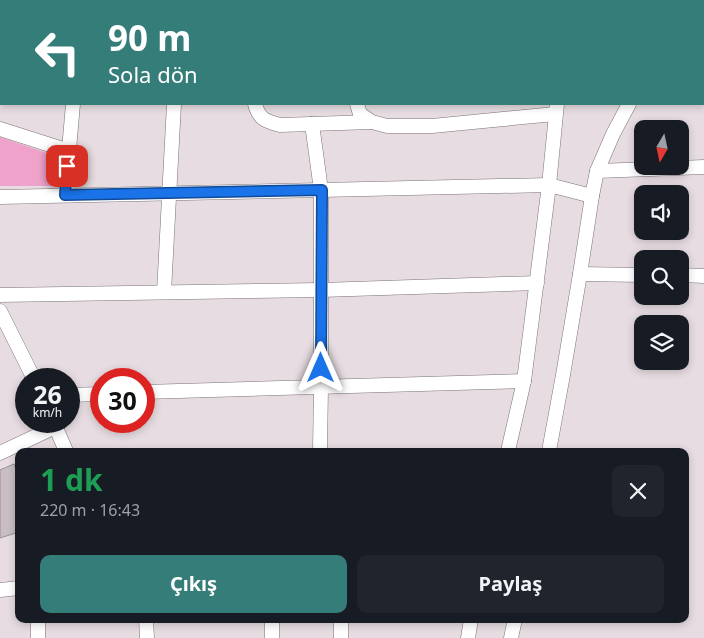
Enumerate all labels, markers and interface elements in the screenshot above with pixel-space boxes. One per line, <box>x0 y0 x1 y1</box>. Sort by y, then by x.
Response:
text: 90 m <box>108 14 191 61</box>
icon: left <box>25 20 90 85</box>
text: Sola dön <box>108 59 198 89</box>
north arrow <box>634 120 689 175</box>
map controls <box>634 120 689 370</box>
pin <box>46 145 88 187</box>
icon: arrive <box>53 152 81 180</box>
button: sound <box>634 185 689 240</box>
button: search <box>634 250 689 305</box>
button: layers <box>634 315 689 370</box>
position arrow <box>294 341 346 393</box>
speed limit sign: 30 <box>90 368 155 433</box>
text: 26 <box>33 377 62 411</box>
text: km/h <box>33 404 62 421</box>
text: 1 dk <box>40 459 103 500</box>
button: close <box>612 465 664 517</box>
text: 220 m · 16:43 <box>40 499 140 521</box>
button: Çıkış <box>40 555 347 613</box>
button: Paylaş <box>357 555 664 613</box>

